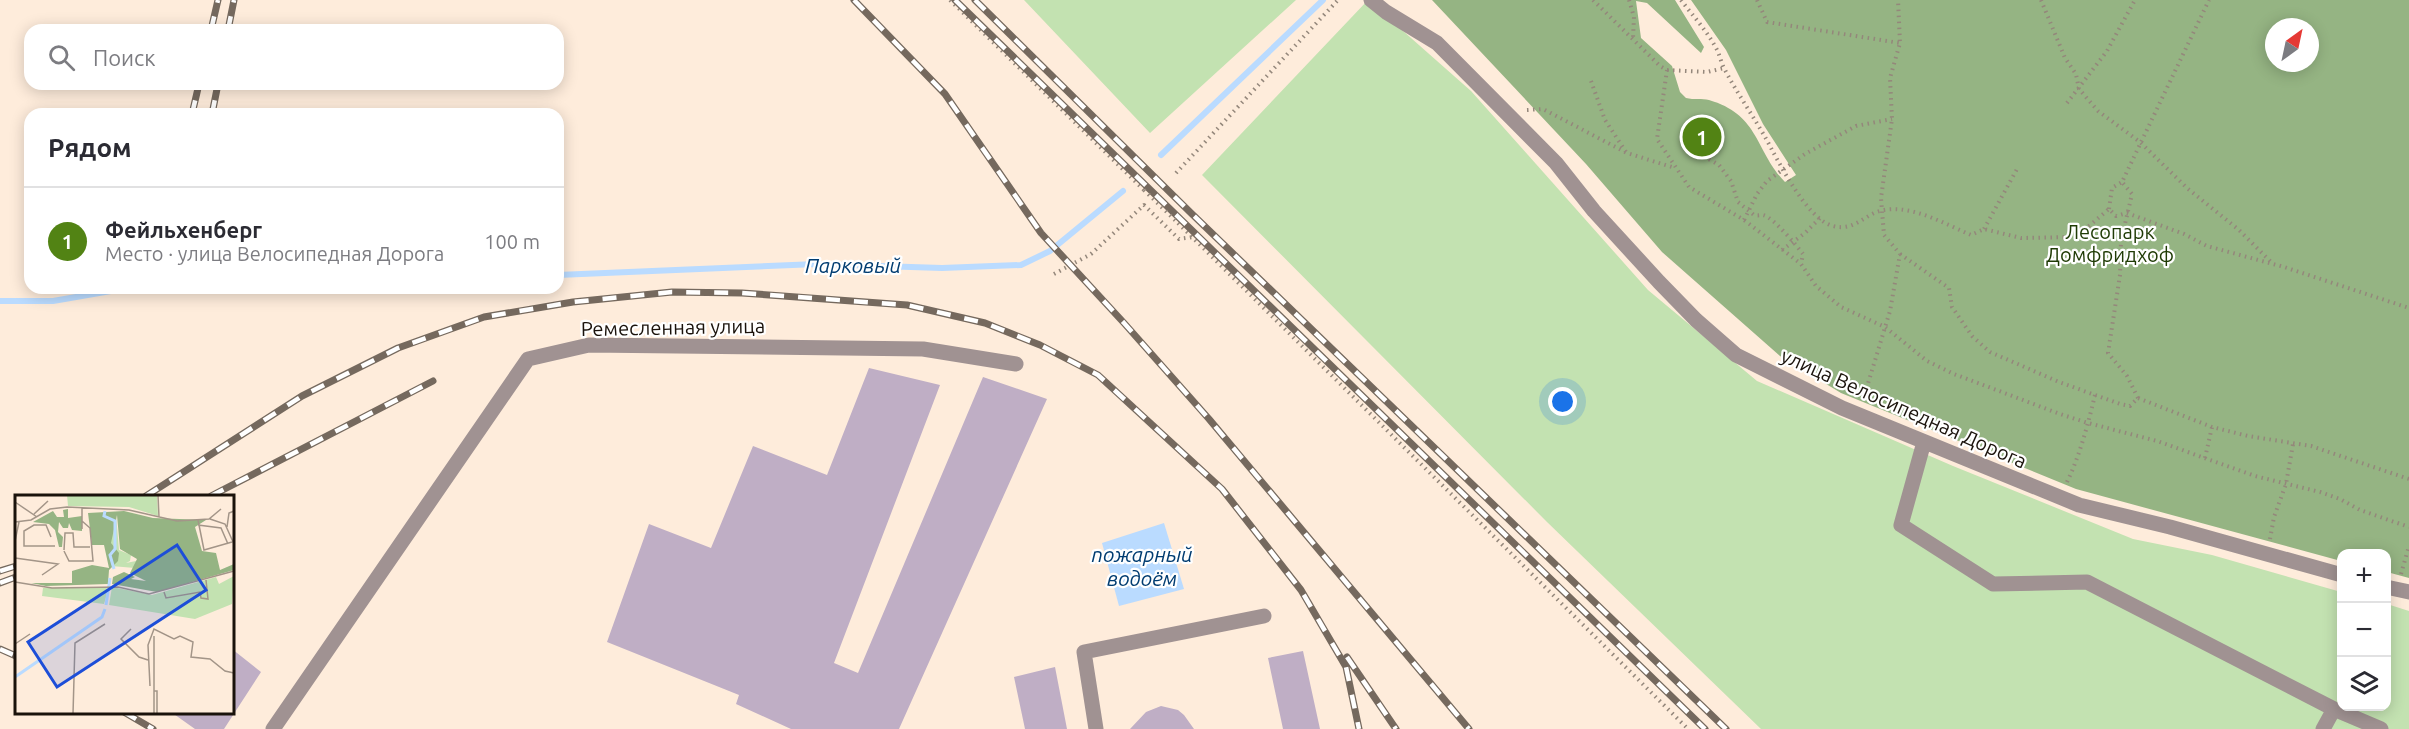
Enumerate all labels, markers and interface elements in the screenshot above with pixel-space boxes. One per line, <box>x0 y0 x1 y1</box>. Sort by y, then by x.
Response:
north arrow <box>2265 18 2319 72</box>
search box <box>24 24 564 90</box>
icon: search <box>45 41 78 74</box>
text: Поиск <box>93 45 156 70</box>
pin: 1 <box>1682 114 1722 160</box>
text: Рядом <box>48 133 132 162</box>
text: Фейльхенберг <box>105 217 262 242</box>
park label: Лесопарк Домфридхоф <box>2046 220 2174 266</box>
text: 1 <box>62 230 73 253</box>
text: 100 m <box>484 230 540 253</box>
text: Место · улица Велосипедная Дорога <box>105 242 444 265</box>
water label: Парковый <box>805 253 901 277</box>
street label: Ремесленная улица <box>581 314 765 340</box>
street label: улица Велосипедная Дорога <box>1778 343 2030 473</box>
your location <box>1548 387 1577 416</box>
inset map <box>15 495 234 714</box>
water label: пожарный водоём <box>1091 542 1193 590</box>
map controls <box>2337 549 2391 711</box>
button: + <box>2337 549 2391 603</box>
button: − <box>2337 603 2391 657</box>
button: layers <box>2337 657 2391 711</box>

